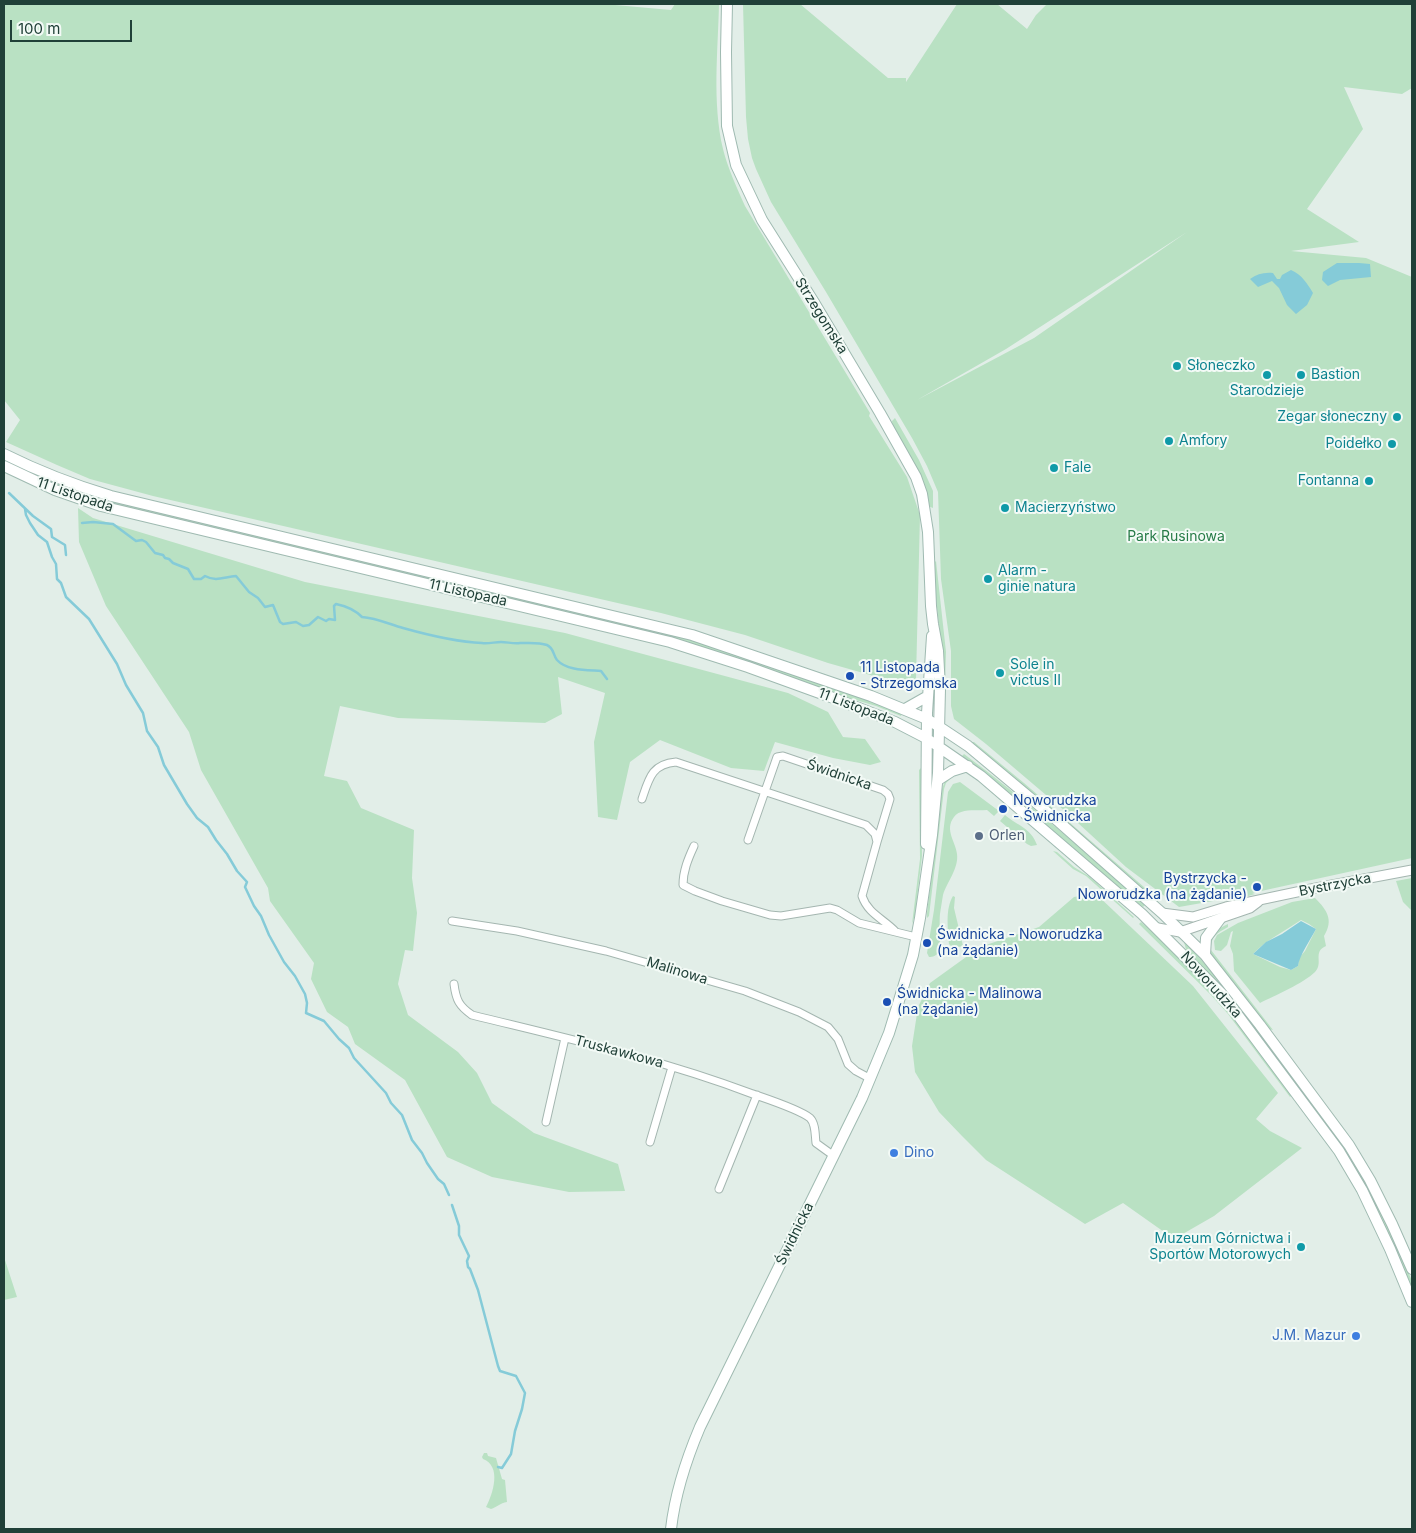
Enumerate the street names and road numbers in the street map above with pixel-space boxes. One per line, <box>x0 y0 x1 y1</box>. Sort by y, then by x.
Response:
street label: Strzegomska <box>791 275 851 357</box>
street label: 11 Listopada <box>35 474 115 516</box>
street label: 11 Listopada <box>427 576 509 610</box>
street label: 11 Listopada <box>816 685 896 729</box>
street label: Świdnicka <box>804 756 874 794</box>
street label: Bystrzycka <box>1298 870 1372 900</box>
street label: Noworudzka <box>1177 948 1245 1022</box>
street label: Malinowa <box>644 954 710 988</box>
street label: Truskawkowa <box>573 1032 665 1072</box>
street label: Świdnicka <box>773 1200 817 1268</box>

